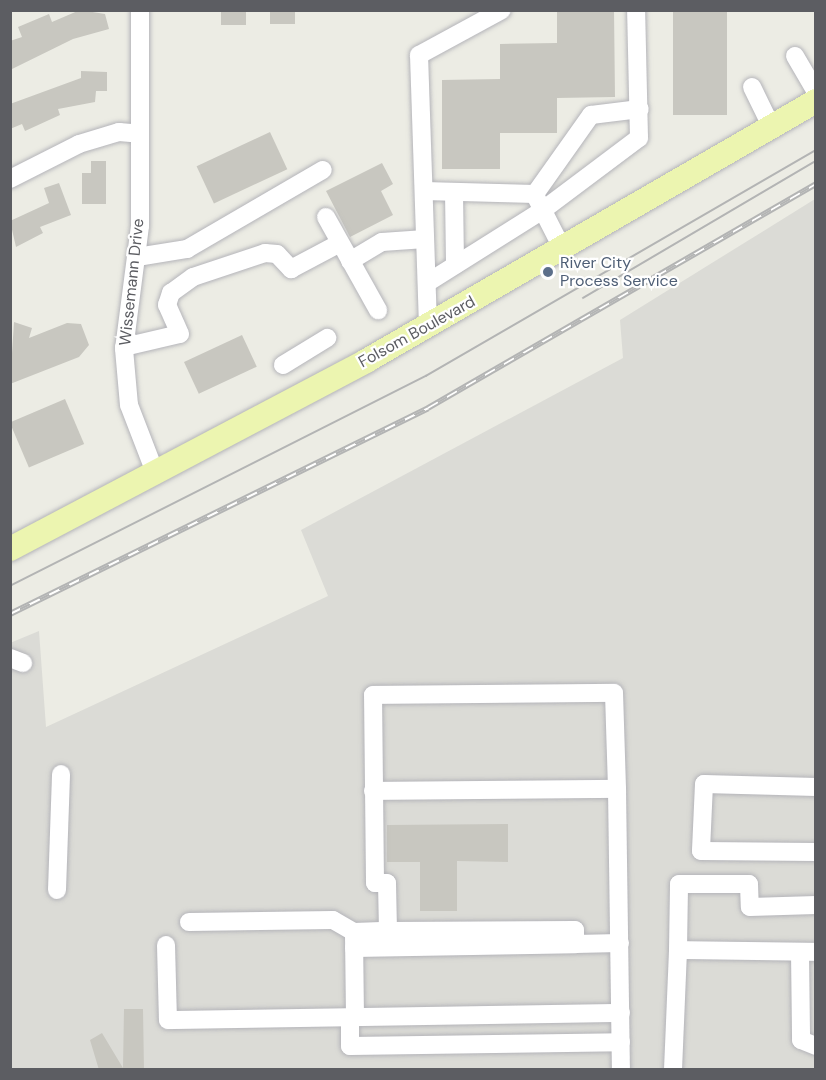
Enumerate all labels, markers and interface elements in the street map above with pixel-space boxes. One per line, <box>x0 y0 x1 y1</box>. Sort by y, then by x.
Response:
street label: Wissemann Drive <box>116 217 148 347</box>
place label: River City Process Service <box>560 253 678 291</box>
marker: River City Process Service <box>541 265 555 279</box>
street label: Folsom Boulevard <box>355 292 479 372</box>

